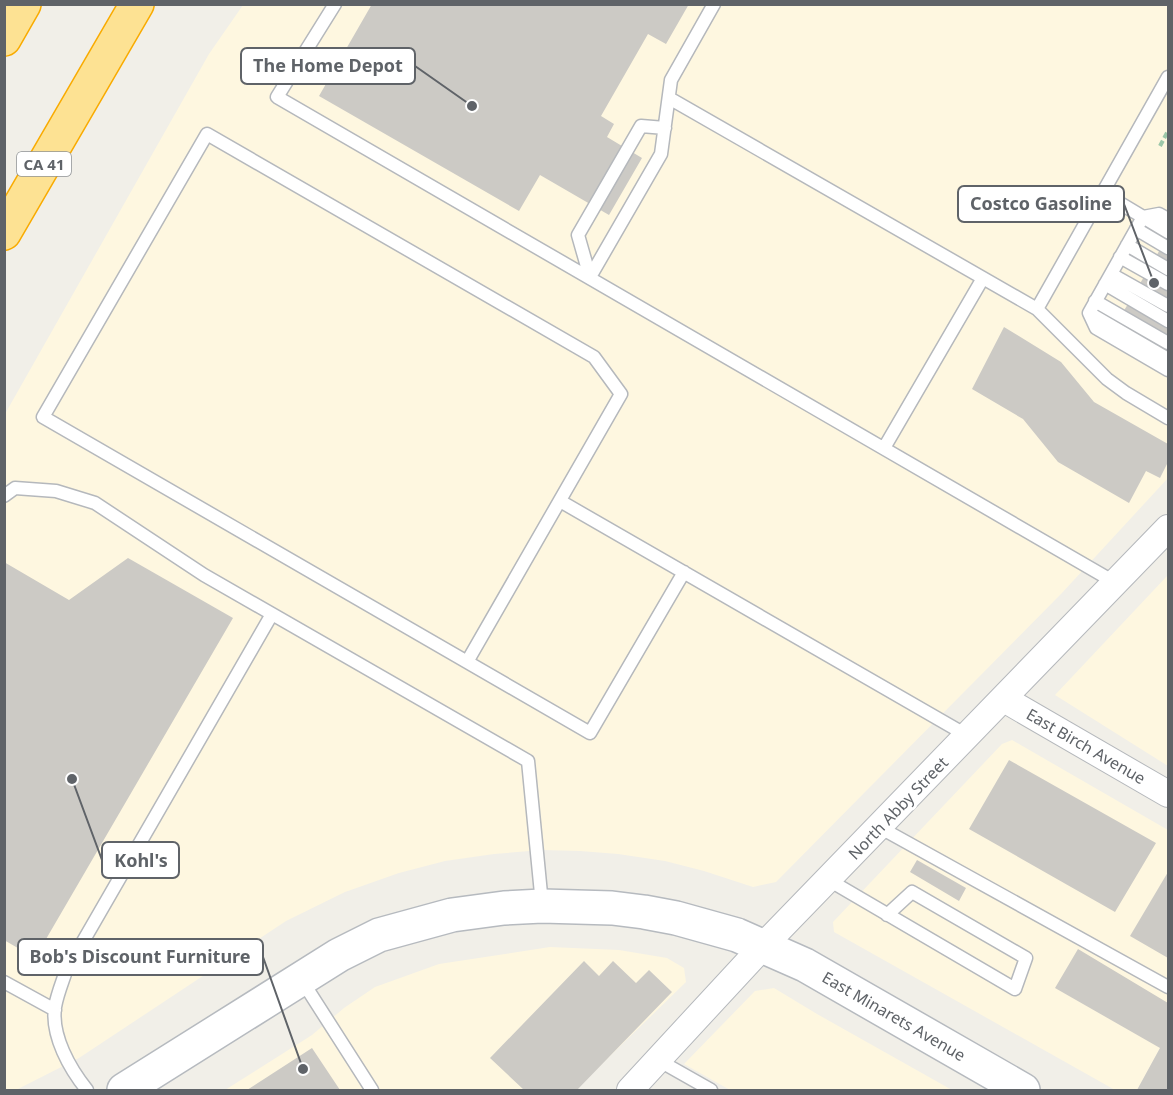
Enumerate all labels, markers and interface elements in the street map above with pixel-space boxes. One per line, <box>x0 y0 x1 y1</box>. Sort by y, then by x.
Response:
callout: The Home Depot <box>241 48 415 84</box>
text: The Home Depot <box>253 53 403 77</box>
road number: CA 41 <box>17 152 71 176</box>
callout: Costco Gasoline <box>958 186 1124 222</box>
text: Costco Gasoline <box>970 191 1112 215</box>
street label: East Birch Avenue <box>1022 703 1150 789</box>
street label: North Abby Street <box>843 752 953 864</box>
callout: Kohl's <box>102 842 179 878</box>
text: Kohl's <box>114 848 168 872</box>
callout: Bob's Discount Furniture <box>18 939 263 975</box>
text: Bob's Discount Furniture <box>29 944 251 968</box>
street label: East Minarets Avenue <box>818 966 970 1066</box>

